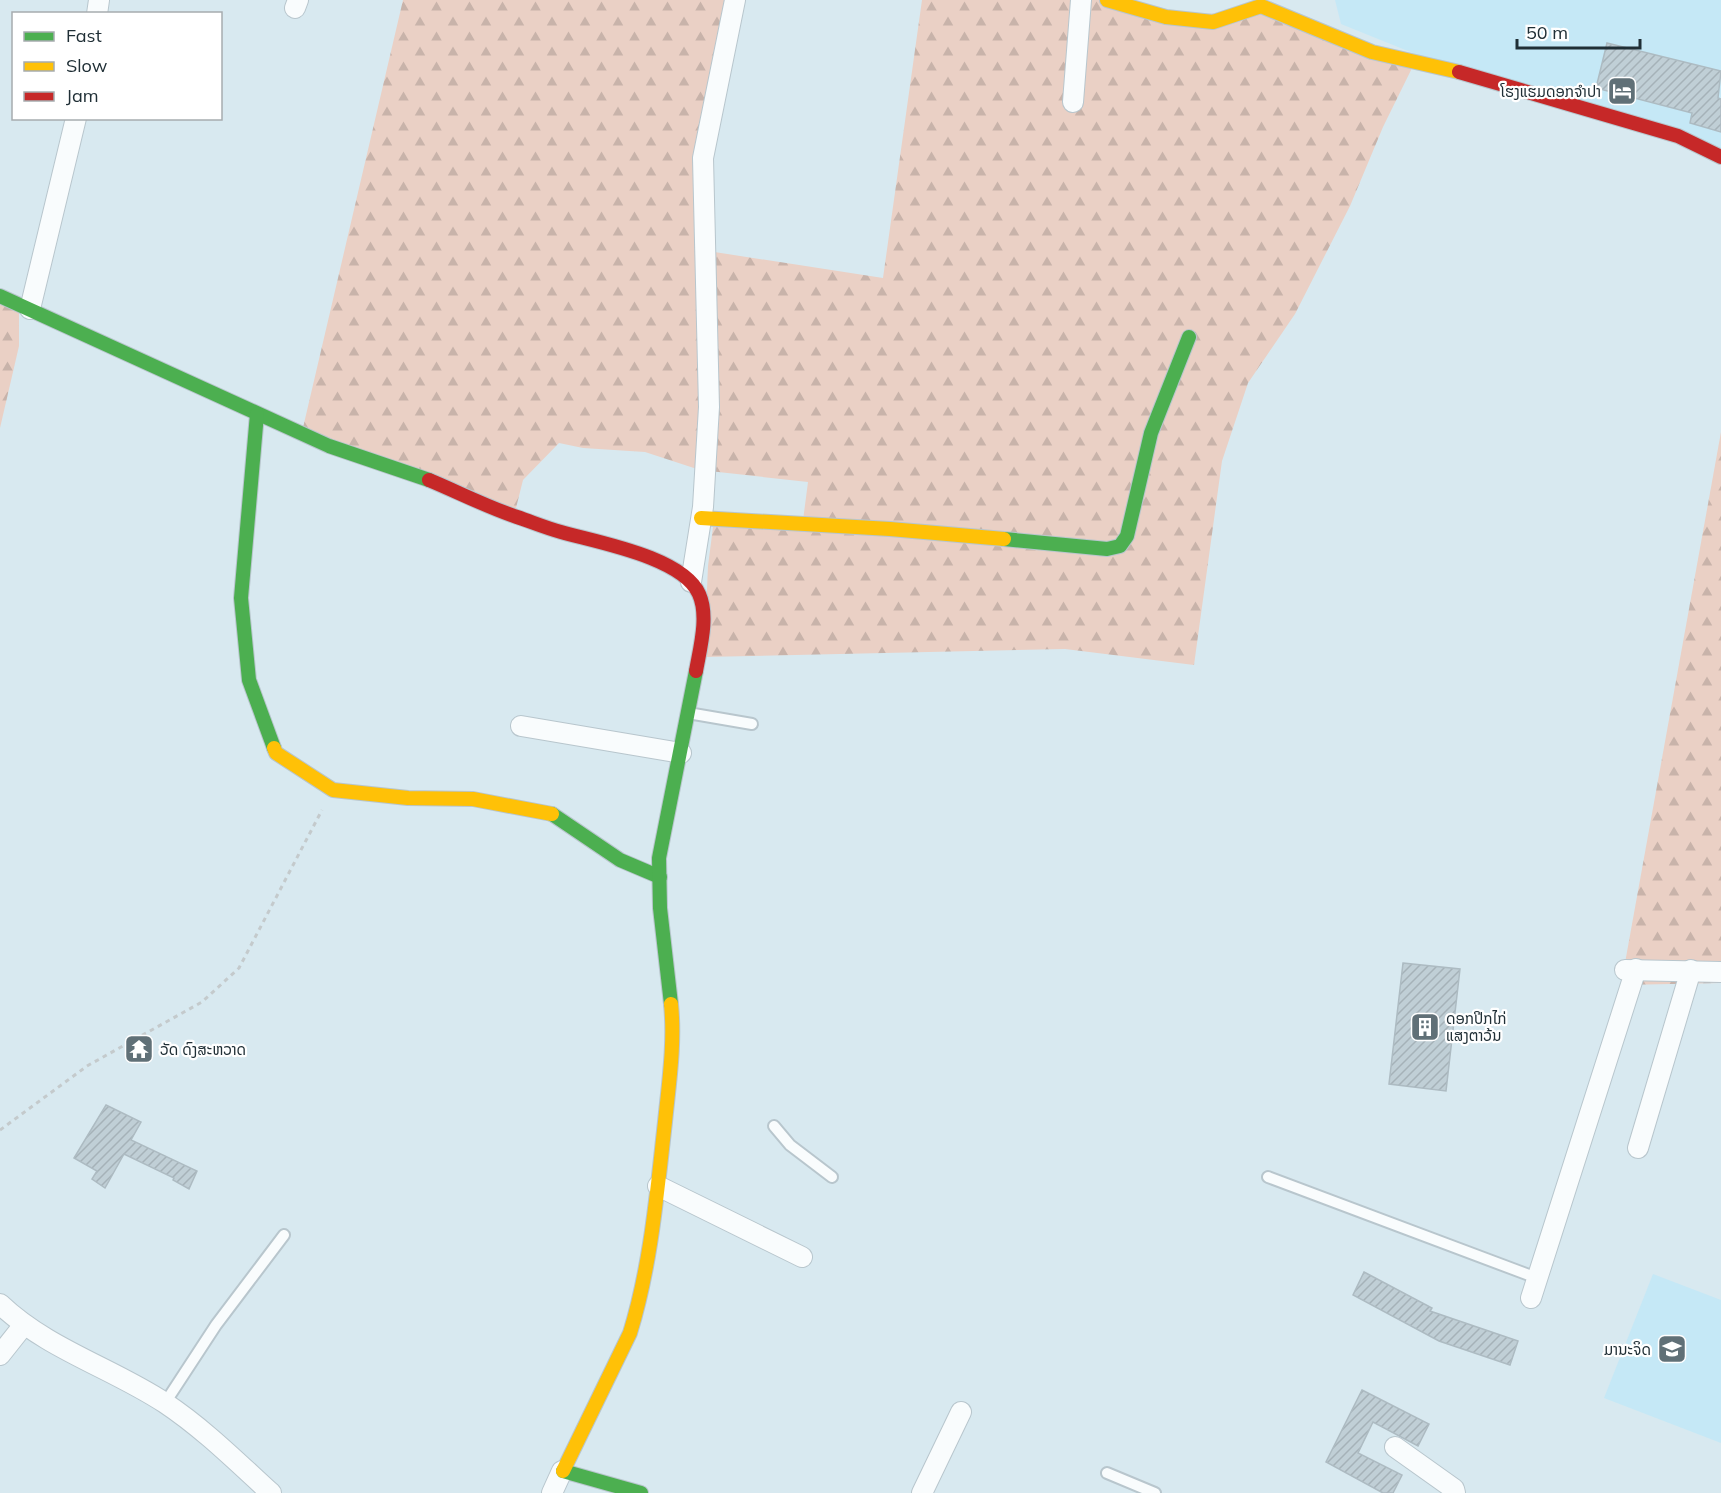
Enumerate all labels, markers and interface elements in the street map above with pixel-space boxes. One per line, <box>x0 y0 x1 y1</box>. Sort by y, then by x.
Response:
legend <box>12 12 222 120</box>
scale bar <box>1517 12 1640 50</box>
text: 50 m <box>1526 21 1568 44</box>
text: Fast <box>66 24 102 47</box>
text: Slow <box>66 54 108 77</box>
hotel icon: ໂຮງແຮມດອກຈຳປາ <box>1606 75 1638 107</box>
place label: ໂຮງແຮມດອກຈຳປາ <box>1500 82 1601 101</box>
text: Jam <box>66 84 99 107</box>
place label: ດອກປີກໄກ່ ແສງຕາວ້ນ <box>1446 1009 1507 1045</box>
building icon: ດອກປີກໄກ່ ແສງຕາວ້ນ <box>1409 1011 1441 1043</box>
temple icon: ວັດ ດົງສະຫວາດ <box>123 1033 155 1065</box>
place label: ວັດ ດົງສະຫວາດ <box>160 1040 246 1059</box>
school or university icon: ມານະຈິດ <box>1656 1333 1688 1365</box>
place label: ມານະຈິດ <box>1604 1340 1651 1359</box>

